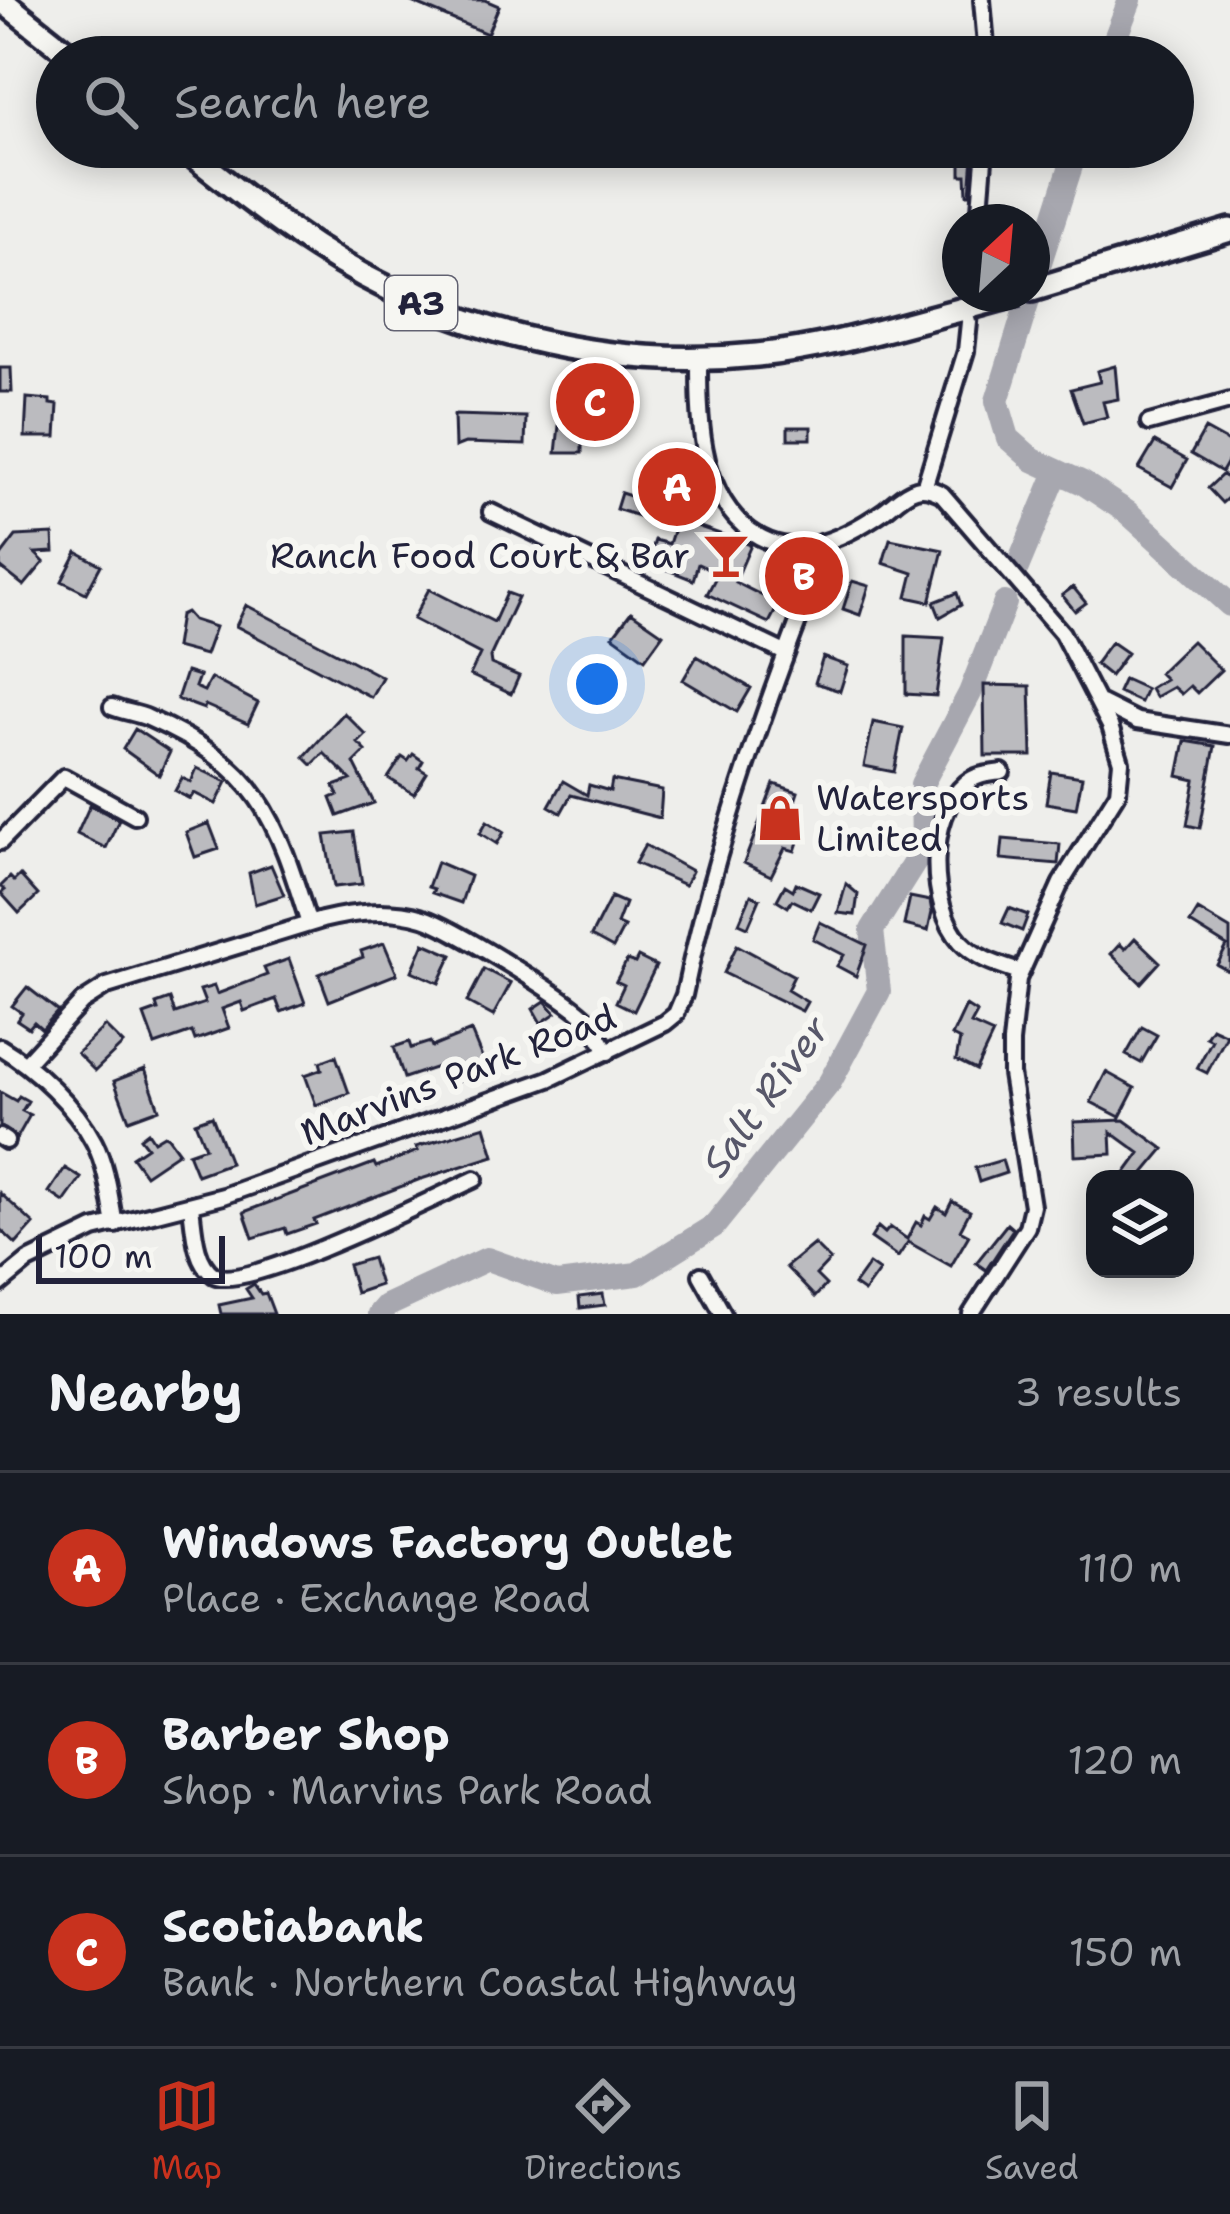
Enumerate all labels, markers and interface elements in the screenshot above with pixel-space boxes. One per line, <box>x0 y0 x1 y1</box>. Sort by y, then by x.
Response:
search box <box>36 36 1194 168</box>
icon: search <box>78 69 144 135</box>
text: Search here <box>174 72 431 132</box>
north arrow <box>942 204 1050 312</box>
road number: A3 <box>385 276 457 330</box>
pin: C <box>556 357 634 447</box>
pin: A <box>638 442 716 532</box>
bar icon: Ranch Food Court & Bar <box>701 530 751 580</box>
place label: Ranch Food Court & Bar <box>270 531 690 580</box>
pin: B <box>765 531 843 621</box>
your location <box>567 654 627 714</box>
place label: Watersports Limited <box>816 773 1029 863</box>
shop icon: Watersports Limited <box>755 793 805 843</box>
street label: Marvins Park Road <box>294 992 623 1157</box>
water label: Salt River <box>689 1005 841 1187</box>
map controls <box>1086 1170 1194 1278</box>
button: layers <box>1086 1170 1194 1278</box>
scale bar <box>36 1230 225 1283</box>
text: 100 m <box>54 1234 153 1279</box>
text: Nearby <box>48 1358 243 1426</box>
text: 3 results <box>1015 1366 1182 1418</box>
text: Windows Factory Outlet <box>162 1512 733 1572</box>
text: A <box>72 1542 102 1594</box>
text: 110 m <box>1078 1542 1182 1594</box>
text: Place · Exchange Road <box>162 1572 590 1624</box>
text: Barber Shop <box>162 1704 450 1764</box>
text: B <box>75 1734 99 1786</box>
text: 120 m <box>1067 1734 1182 1786</box>
text: Shop · Marvins Park Road <box>162 1764 652 1816</box>
text: Scotiabank <box>162 1896 424 1956</box>
text: C <box>75 1926 99 1978</box>
text: 150 m <box>1069 1926 1182 1978</box>
text: Bank · Northern Coastal Highway <box>162 1956 798 2008</box>
tab: Map <box>151 2073 222 2190</box>
tab: Directions <box>525 2073 682 2190</box>
tab: Saved <box>985 2073 1079 2190</box>

